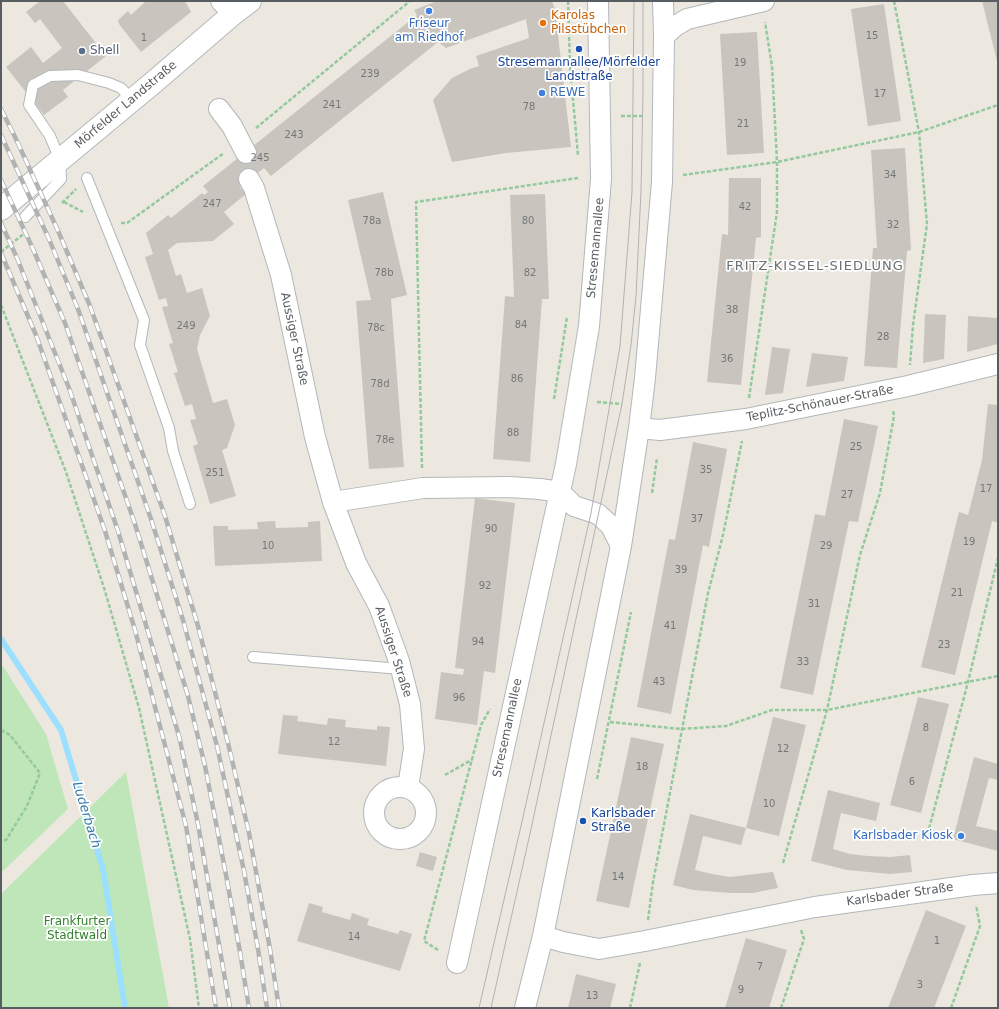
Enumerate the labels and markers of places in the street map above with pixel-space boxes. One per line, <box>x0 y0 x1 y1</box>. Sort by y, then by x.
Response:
marker: Friseur am Riedhof <box>424 6 434 16</box>
place label: Karolas Pilsstübchen <box>551 9 626 37</box>
place label: Friseur am Riedhof <box>395 17 463 45</box>
marker: Karolas Pilsstübchen <box>538 18 548 28</box>
place label: Shell <box>90 44 119 58</box>
marker: Stresemannallee/Mörfelder Landstraße <box>574 44 584 54</box>
marker: Shell <box>77 46 87 56</box>
place label: Stresemannallee/Mörfelder Landstraße <box>498 56 660 84</box>
place label: REWE <box>550 86 585 100</box>
marker: REWE <box>537 88 547 98</box>
place label: Karlsbader Straße <box>591 807 655 835</box>
marker: Karlsbader Straße <box>578 816 588 826</box>
place label: Karlsbader Kiosk <box>853 829 953 843</box>
marker: Karlsbader Kiosk <box>956 831 966 841</box>

